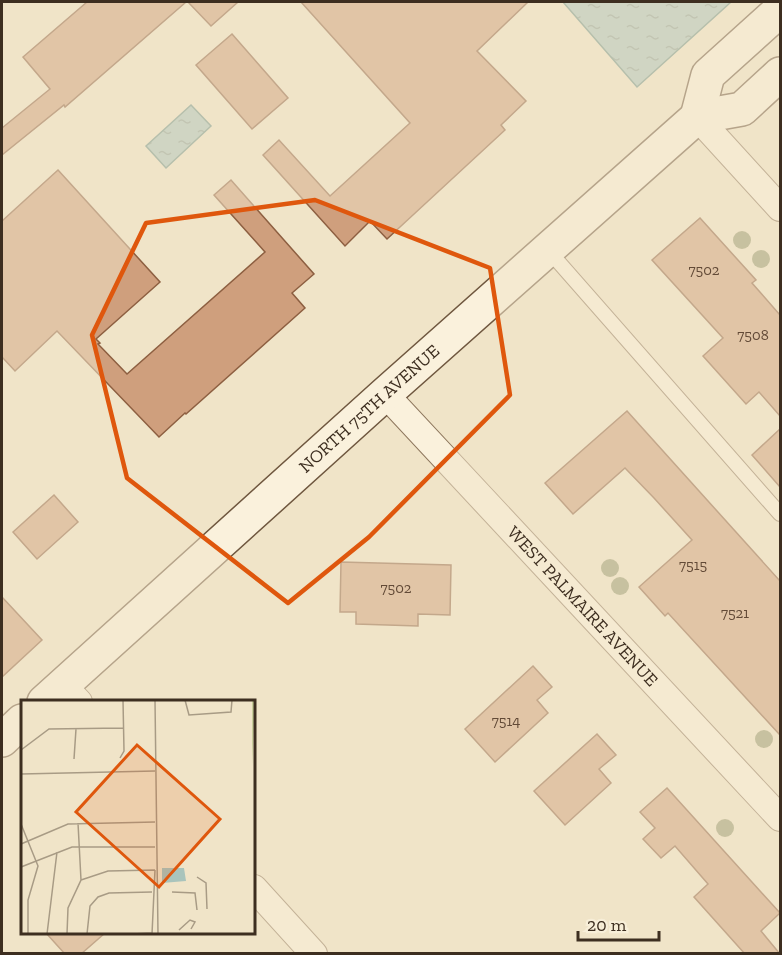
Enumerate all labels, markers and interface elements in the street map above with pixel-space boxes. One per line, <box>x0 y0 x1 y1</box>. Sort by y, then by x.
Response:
house number: 7502 <box>688 261 720 279</box>
house number: 7508 <box>737 326 769 344</box>
street label: NORTH 75TH AVENUE <box>294 340 444 477</box>
street label: WEST PALMAIRE AVENUE <box>503 521 663 691</box>
house number: 7515 <box>679 556 707 574</box>
house number: 7502 <box>380 579 412 597</box>
house number: 7521 <box>721 604 749 622</box>
inset map <box>21 700 255 934</box>
house number: 7514 <box>492 712 520 730</box>
scale bar <box>578 904 659 942</box>
text: 20 m <box>587 914 627 936</box>

